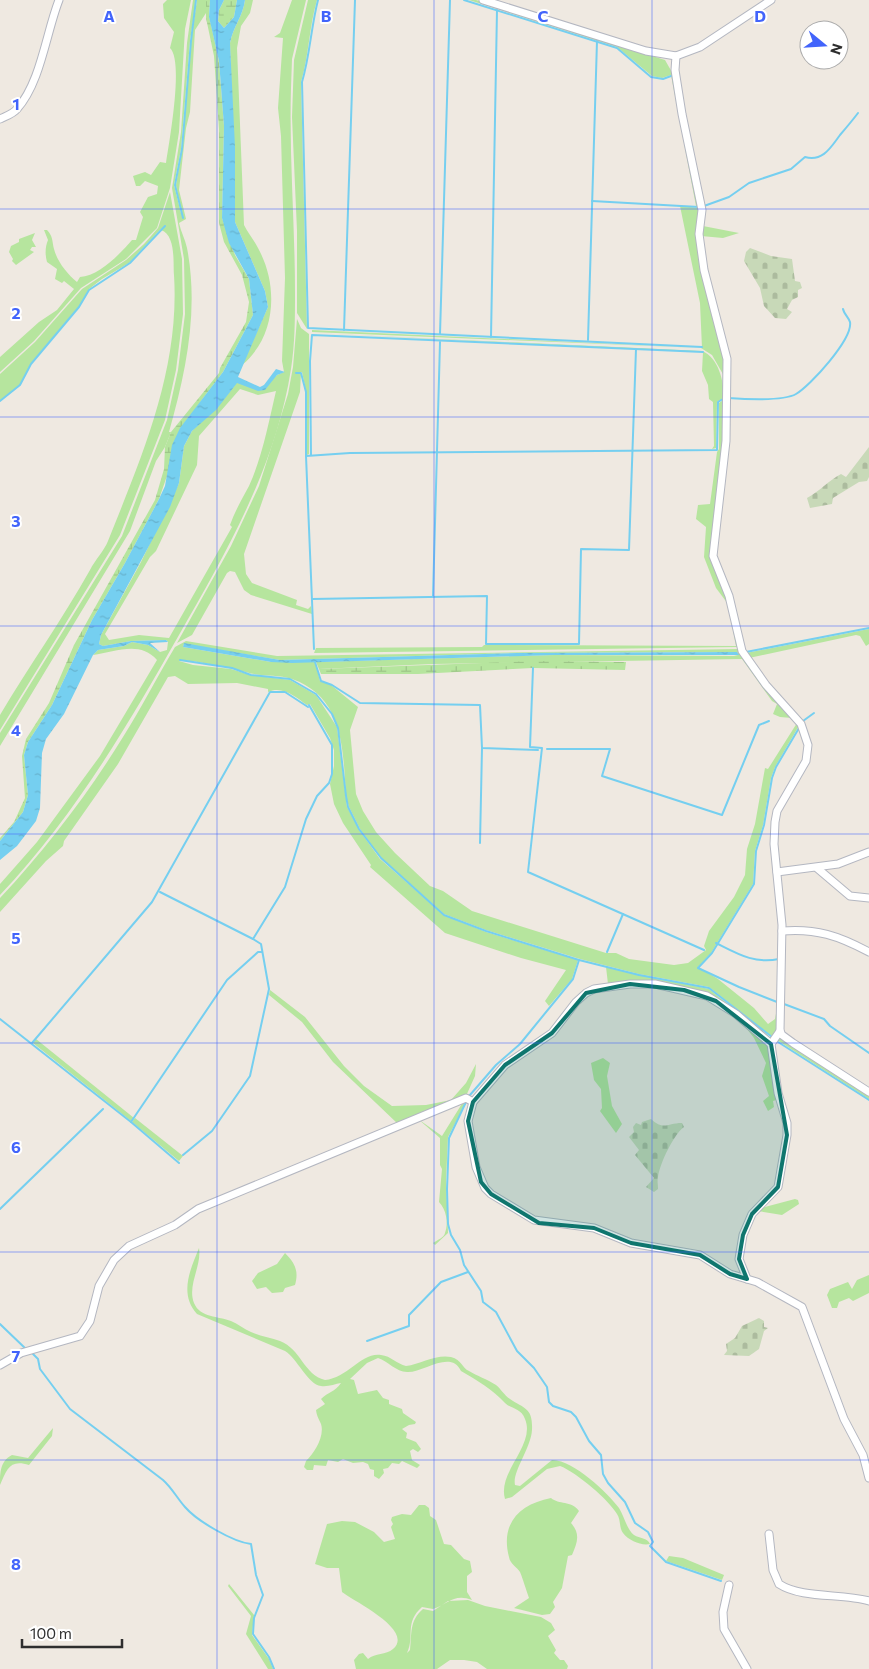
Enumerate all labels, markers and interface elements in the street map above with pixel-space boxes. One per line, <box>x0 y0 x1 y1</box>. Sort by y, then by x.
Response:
text: A <box>103 6 115 25</box>
text: B <box>321 6 332 25</box>
text: C <box>538 6 549 25</box>
text: D <box>754 6 766 25</box>
north arrow <box>799 20 849 70</box>
text: N <box>827 42 847 57</box>
text: 1 <box>12 94 20 113</box>
text: 2 <box>11 303 21 322</box>
text: 3 <box>11 511 21 530</box>
text: 4 <box>11 720 21 739</box>
text: 5 <box>11 928 21 947</box>
text: 6 <box>11 1137 21 1156</box>
text: 7 <box>12 1346 21 1365</box>
text: 8 <box>11 1554 21 1573</box>
scale bar <box>22 1616 122 1648</box>
text: 100 m <box>30 1624 72 1642</box>

